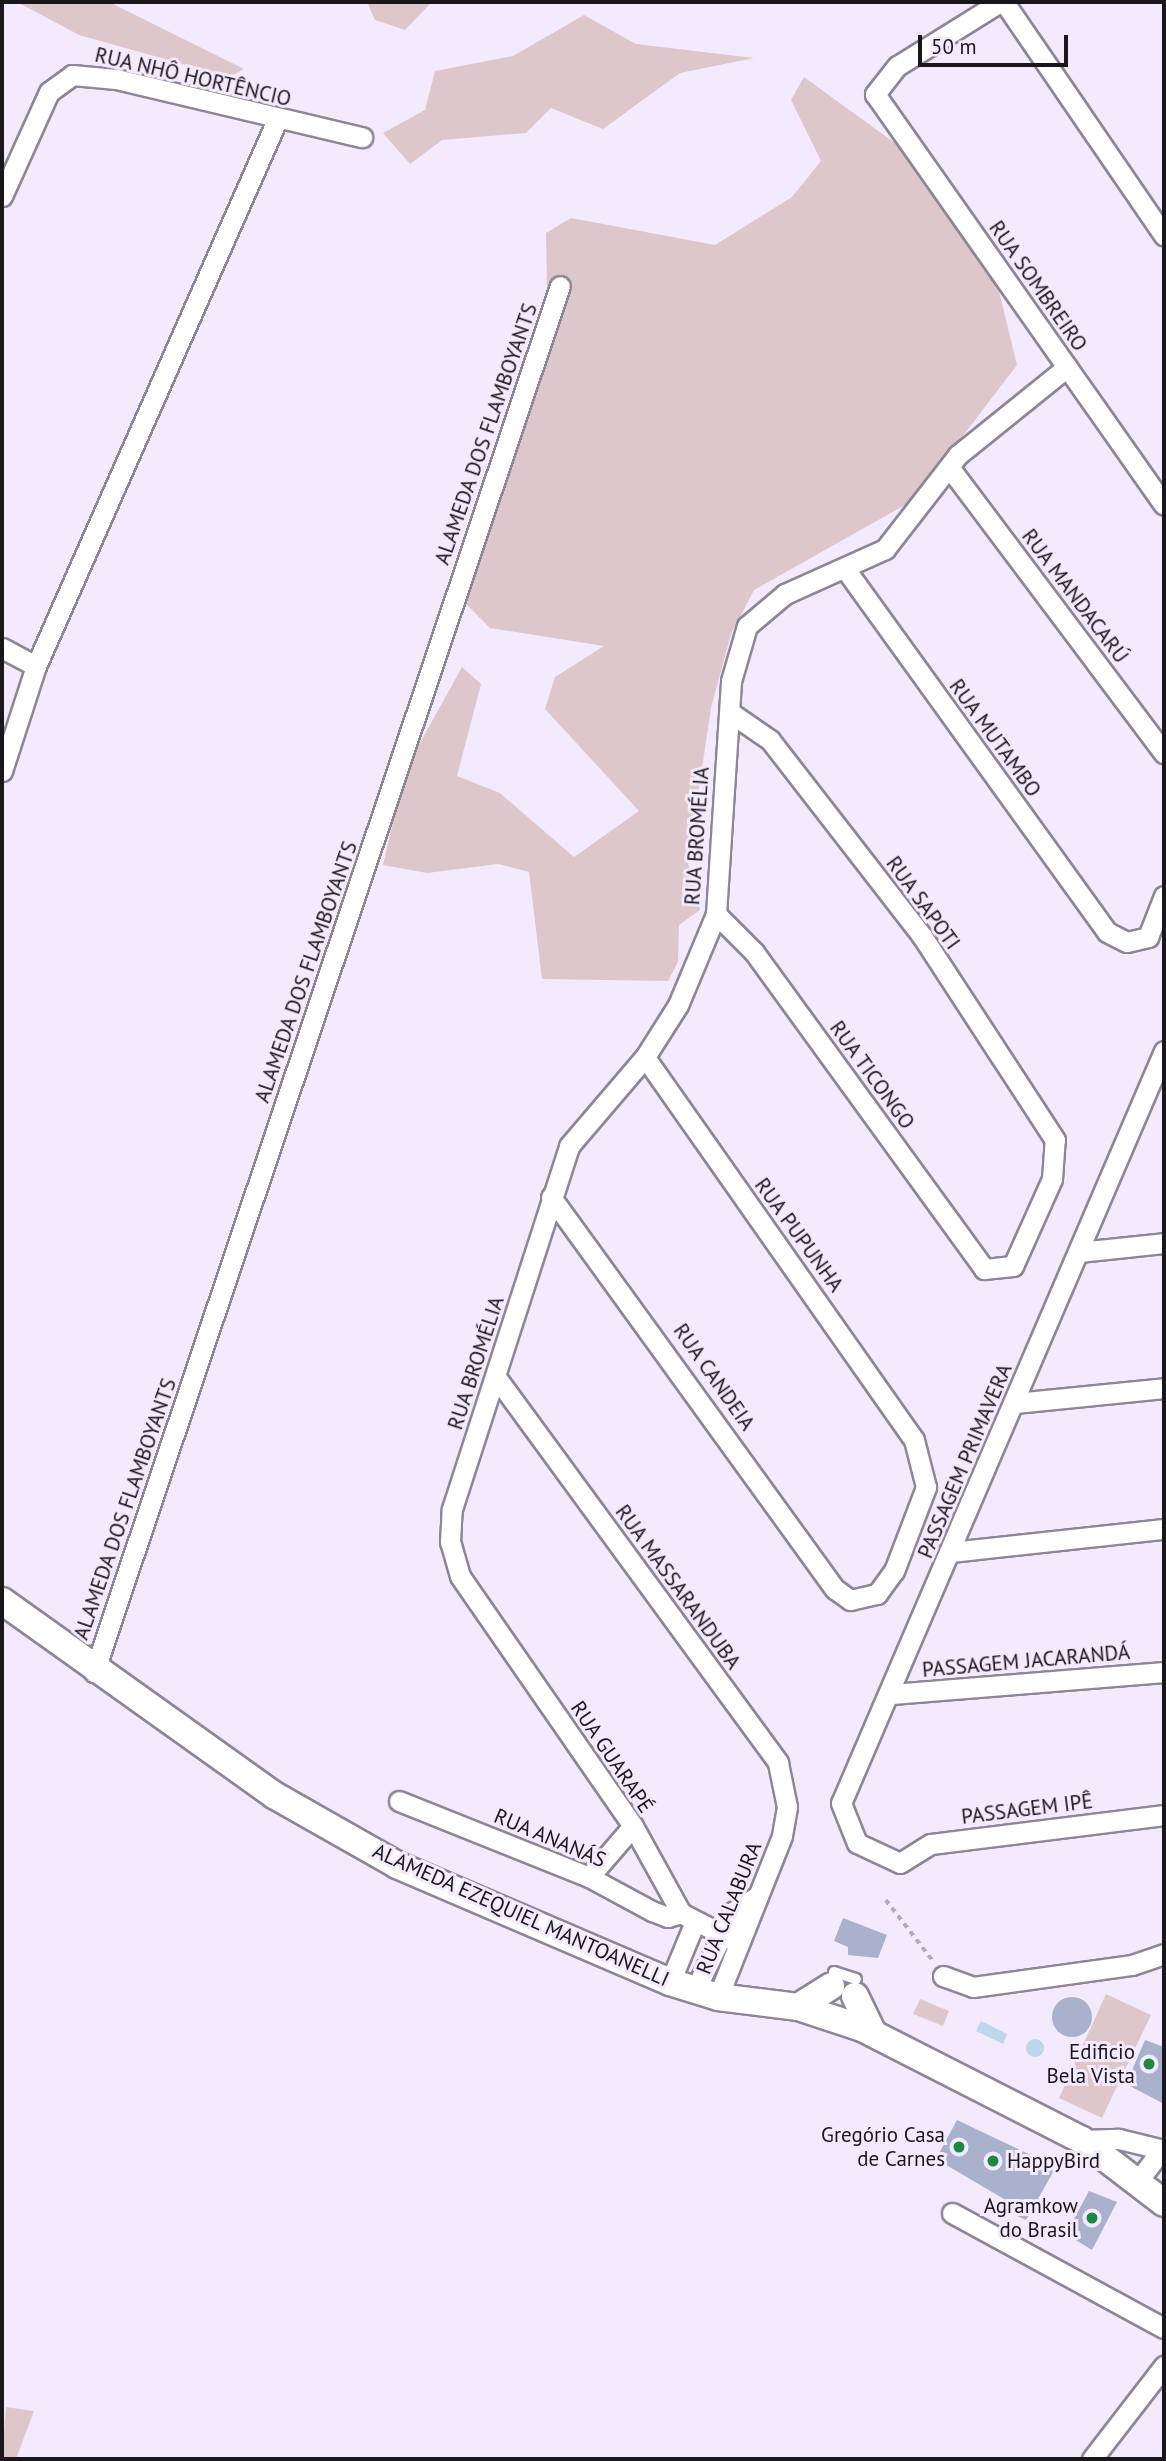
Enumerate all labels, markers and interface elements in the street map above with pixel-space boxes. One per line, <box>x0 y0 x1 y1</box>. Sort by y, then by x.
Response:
scale bar <box>921 21 1072 65</box>
text: 50 m <box>931 33 977 60</box>
street label: RUA NHÔ HORTÊNCIO <box>92 42 294 112</box>
street label: RUA SOMBREIRO <box>983 216 1093 356</box>
street label: ALAMEDA DOS FLAMBOYANTS <box>429 300 543 568</box>
street label: RUA MANDACARÚ <box>1016 524 1134 668</box>
street label: RUA MUTAMBO <box>944 674 1046 802</box>
street label: RUA BROMÉLIA <box>680 766 714 906</box>
street label: ALAMEDA DOS FLAMBOYANTS <box>249 838 363 1106</box>
street label: RUA SAPOTI <box>880 851 966 955</box>
street label: RUA TICONGO <box>824 1015 920 1135</box>
street label: RUA PUPUNHA <box>749 1173 849 1297</box>
street label: RUA BROMÉLIA <box>442 1293 510 1433</box>
street label: RUA CANDEIA <box>668 1318 760 1436</box>
street label: PASSAGEM PRIMAVERA <box>913 1360 1017 1562</box>
street label: ALAMEDA DOS FLAMBOYANTS <box>68 1375 182 1643</box>
street label: RUA MASSARANDUBA <box>610 1500 746 1674</box>
street label: PASSAGEM JACARANDÁ <box>921 1639 1131 1683</box>
street label: RUA GUARAPÉ <box>565 1696 659 1818</box>
street label: PASSAGEM IPÊ <box>960 1788 1094 1830</box>
street label: RUA ANANÁS <box>490 1803 610 1873</box>
street label: ALAMEDA EZEQUIEL MANTOANELLI <box>368 1838 674 1992</box>
street label: RUA CALABURA <box>691 1838 767 1978</box>
place label: Edificio Bela Vista <box>1046 2039 1135 2089</box>
marker: Edificio Bela Vista <box>1141 2056 1157 2072</box>
place label: Gregório Casa de Carnes <box>821 2122 945 2172</box>
marker: Gregório Casa de Carnes <box>951 2139 967 2155</box>
place label: HappyBird <box>1007 2148 1100 2174</box>
marker: HappyBird <box>985 2153 1001 2169</box>
place label: Agramkow do Brasil <box>984 2193 1078 2243</box>
marker: Agramkow do Brasil <box>1084 2210 1100 2226</box>

